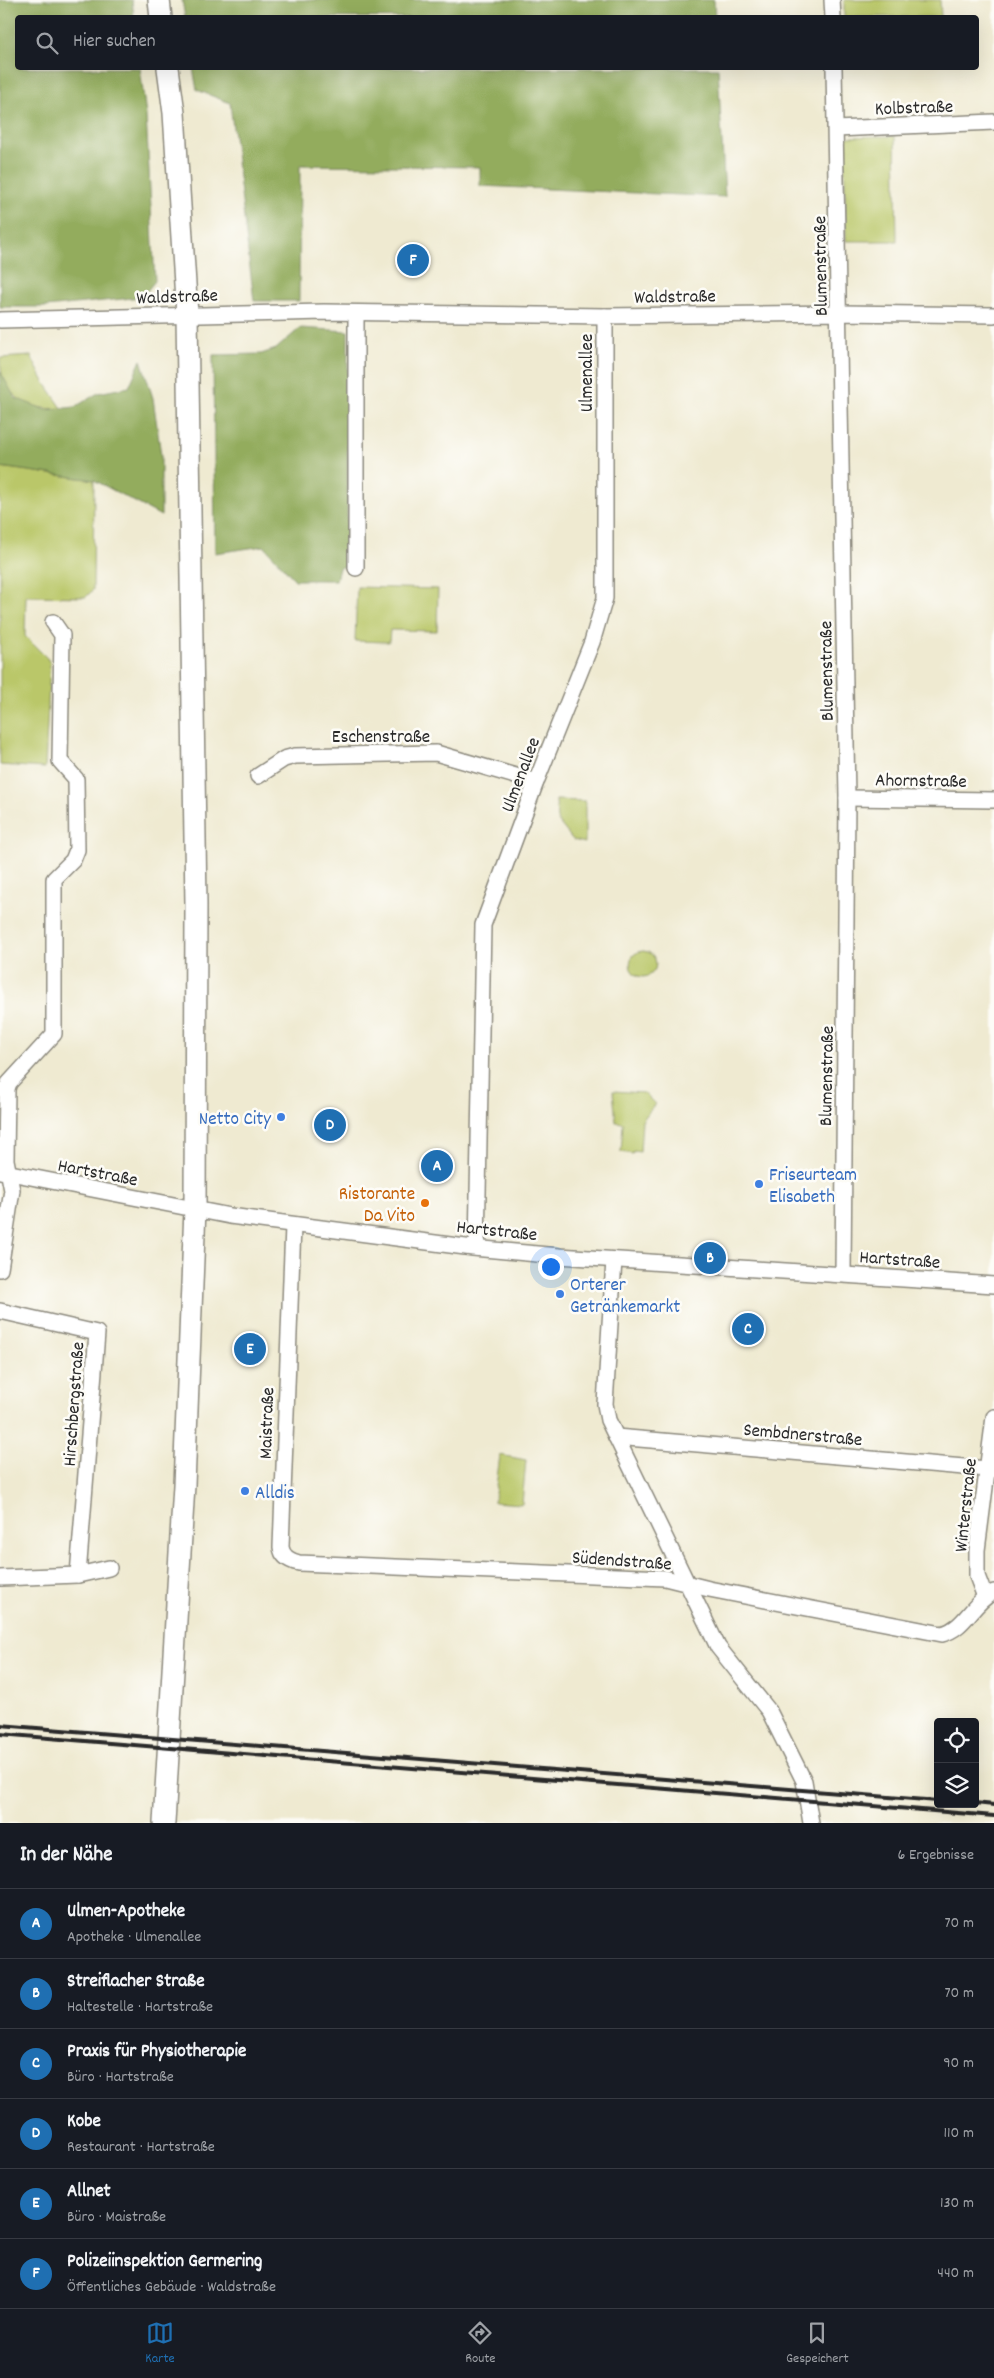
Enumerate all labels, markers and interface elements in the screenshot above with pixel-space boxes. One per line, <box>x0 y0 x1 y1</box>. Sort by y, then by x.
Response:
search box <box>15 15 979 70</box>
icon: search <box>33 29 61 57</box>
text: Hier suchen <box>73 29 156 56</box>
street label: Kolbstraße <box>875 95 954 124</box>
street label: Blumenstraße <box>808 216 837 316</box>
pin: F <box>397 241 429 279</box>
street label: Waldstraße <box>136 284 218 313</box>
street label: Waldstraße <box>634 284 716 313</box>
street label: Ulmenallee <box>575 334 602 412</box>
street label: Blumenstraße <box>814 621 843 721</box>
street label: Eschenstraße <box>332 725 430 752</box>
street label: Ulmenallee <box>496 734 549 817</box>
street label: Ahornstraße <box>875 768 967 797</box>
street label: Blumenstraße <box>814 1026 843 1126</box>
pin: D <box>314 1106 346 1144</box>
place label: Netto City <box>199 1107 271 1134</box>
marker: Netto City <box>275 1111 287 1123</box>
pin: A <box>421 1147 453 1185</box>
street label: Hartstraße <box>55 1153 140 1195</box>
place label: Friseurteam Elisabeth <box>769 1163 857 1212</box>
marker: Friseurteam Elisabeth <box>753 1178 765 1190</box>
place label: Ristorante Da Vito <box>339 1182 415 1231</box>
marker: Ristorante Da Vito <box>419 1197 431 1209</box>
street label: Hartstraße <box>455 1215 538 1250</box>
pin: B <box>694 1239 726 1277</box>
street label: Hartstraße <box>858 1245 941 1278</box>
your location <box>538 1254 564 1280</box>
place label: Orterer Getränkemarkt <box>570 1273 680 1322</box>
marker: Orterer Getränkemarkt <box>554 1288 566 1300</box>
pin: C <box>732 1310 764 1348</box>
pin: E <box>234 1330 266 1368</box>
street label: Hirschbergstraße <box>58 1341 93 1467</box>
street label: Maistraße <box>254 1387 283 1460</box>
street label: Sembdnerstraße <box>742 1418 863 1455</box>
street label: Winterstraße <box>949 1457 986 1553</box>
place label: Alldis <box>255 1481 295 1508</box>
marker: Alldis <box>239 1485 251 1497</box>
street label: Südendstraße <box>571 1546 673 1579</box>
map controls <box>934 1718 979 1808</box>
button: locate <box>934 1718 979 1763</box>
button: layers <box>934 1763 979 1808</box>
text: In der Nähe <box>20 1841 112 1871</box>
text: 6 Ergebnisse <box>897 1844 974 1867</box>
text: Ulmen-Apotheke <box>67 1899 185 1926</box>
text: A <box>32 1912 40 1935</box>
text: 70 m <box>944 1912 974 1935</box>
text: Apotheke · Ulmenallee <box>67 1926 201 1949</box>
text: Streiflacher Straße <box>67 1969 205 1996</box>
text: B <box>32 1982 40 2005</box>
text: 70 m <box>944 1982 974 2005</box>
text: Haltestelle · Hartstraße <box>67 1996 213 2019</box>
text: Praxis für Physiotherapie <box>67 2039 246 2066</box>
text: C <box>32 2052 40 2075</box>
text: 90 m <box>943 2052 974 2075</box>
text: Büro · Hartstraße <box>67 2066 174 2089</box>
text: Kobe <box>67 2109 101 2136</box>
text: D <box>32 2122 40 2145</box>
text: 110 m <box>944 2122 974 2145</box>
text: Restaurant · Hartstraße <box>67 2136 215 2159</box>
text: Allnet <box>67 2179 111 2206</box>
text: E <box>32 2192 40 2215</box>
text: 130 m <box>940 2192 974 2215</box>
text: Büro · Maistraße <box>67 2206 166 2229</box>
text: Polizeiinspektion Germering <box>67 2249 262 2276</box>
text: F <box>32 2262 40 2285</box>
text: 440 m <box>937 2262 974 2285</box>
text: Öffentliches Gebäude · Waldstraße <box>67 2276 276 2299</box>
tab: Karte <box>145 2319 175 2369</box>
tab: Route <box>465 2319 496 2369</box>
tab: Gespeichert <box>786 2319 849 2369</box>

